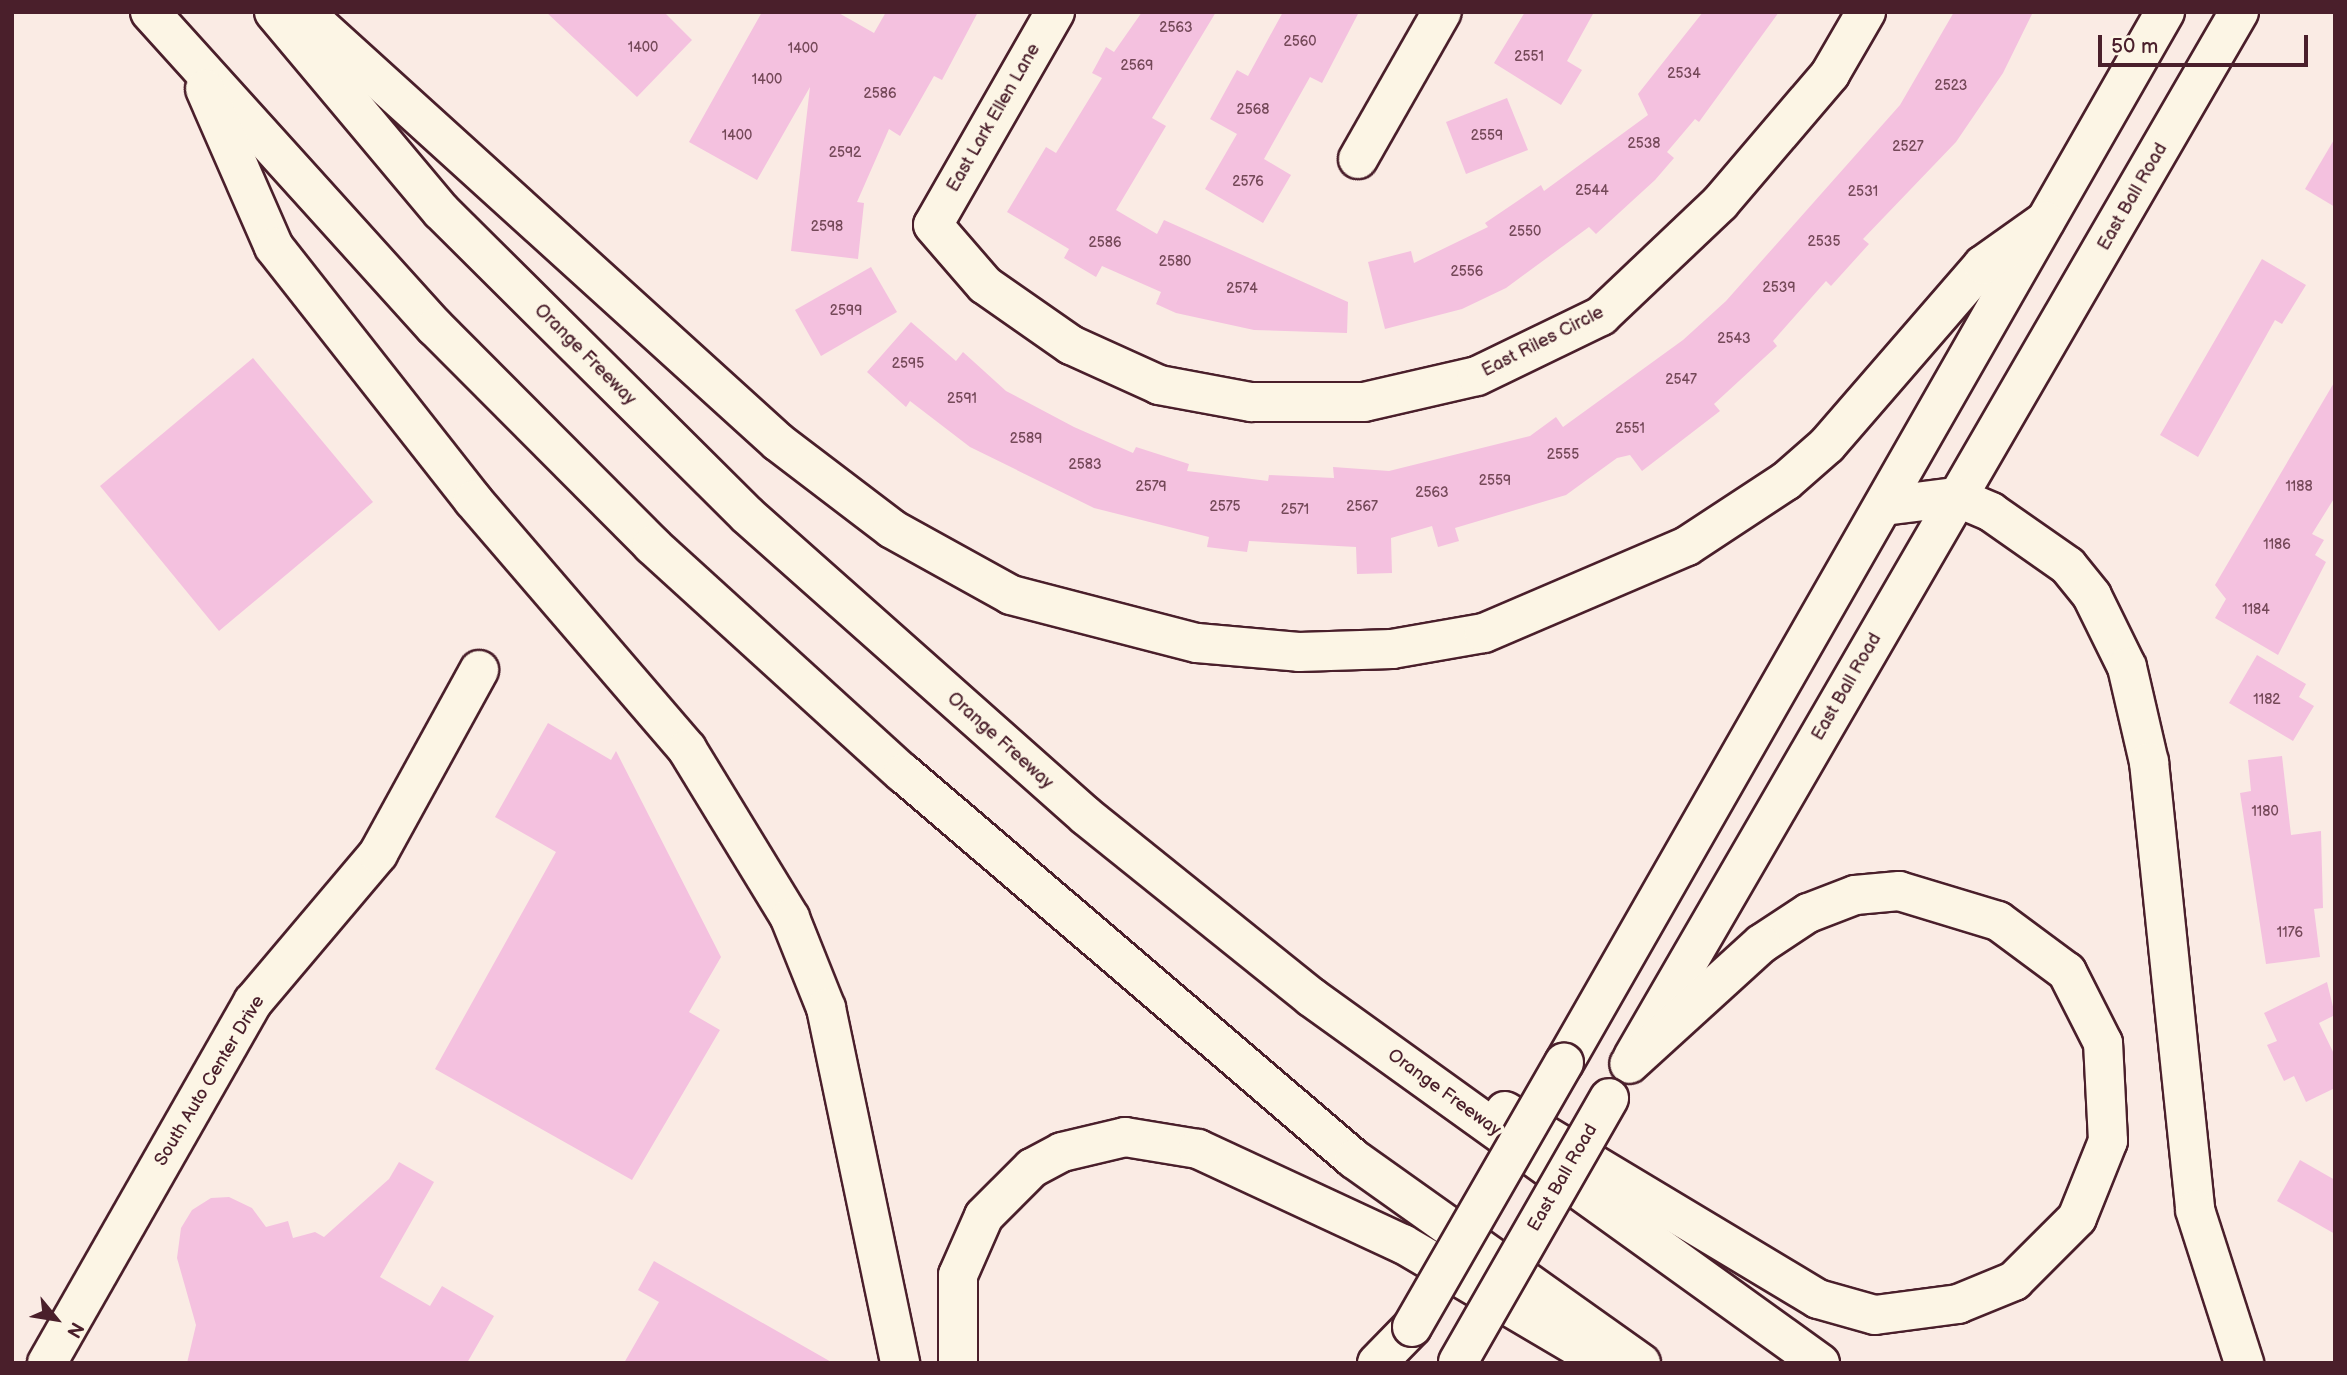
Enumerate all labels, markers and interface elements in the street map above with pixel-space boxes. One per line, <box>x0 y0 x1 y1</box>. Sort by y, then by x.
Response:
house number: 2563 <box>1159 20 1193 36</box>
scale bar <box>2102 21 2312 65</box>
house number: 2560 <box>1283 34 1317 50</box>
text: 50 m <box>2111 34 2158 59</box>
house number: 1400 <box>628 40 658 56</box>
street label: East Lark Ellen Lane <box>943 40 1045 196</box>
house number: 1400 <box>788 41 818 57</box>
house number: 2551 <box>1514 49 1544 65</box>
house number: 2569 <box>1121 58 1153 74</box>
house number: 2534 <box>1667 66 1701 82</box>
house number: 1400 <box>752 72 782 88</box>
house number: 2523 <box>1935 78 1967 94</box>
house number: 2586 <box>864 86 896 102</box>
house number: 2568 <box>1237 102 1269 118</box>
house number: 1400 <box>722 128 752 144</box>
house number: 2559 <box>1471 128 1503 144</box>
house number: 2538 <box>1627 136 1661 152</box>
house number: 2527 <box>1892 139 1924 155</box>
street label: East Ball Road <box>2094 140 2172 254</box>
house number: 2592 <box>829 145 861 161</box>
house number: 2576 <box>1232 174 1264 190</box>
house number: 2544 <box>1575 183 1609 199</box>
house number: 2531 <box>1848 184 1878 200</box>
house number: 2598 <box>811 219 843 235</box>
house number: 2550 <box>1509 224 1541 240</box>
house number: 2535 <box>1808 234 1840 250</box>
house number: 2586 <box>1089 235 1121 251</box>
house number: 2580 <box>1159 254 1191 270</box>
house number: 2556 <box>1451 264 1483 280</box>
house number: 2539 <box>1763 280 1795 296</box>
house number: 2574 <box>1226 281 1258 297</box>
street label: Orange Freeway <box>530 300 640 410</box>
street label: East Riles Circle <box>1478 302 1608 382</box>
house number: 2599 <box>830 303 862 319</box>
house number: 2543 <box>1717 331 1751 347</box>
house number: 2595 <box>892 356 924 372</box>
house number: 2547 <box>1665 372 1697 388</box>
house number: 2591 <box>947 391 977 407</box>
house number: 2551 <box>1615 421 1645 437</box>
house number: 2589 <box>1010 431 1042 447</box>
house number: 2555 <box>1547 447 1579 463</box>
house number: 2583 <box>1068 457 1102 473</box>
house number: 2559 <box>1479 473 1511 489</box>
house number: 2579 <box>1135 479 1167 495</box>
house number: 1188 <box>2285 479 2313 495</box>
house number: 2563 <box>1415 485 1449 501</box>
house number: 2575 <box>1209 499 1241 515</box>
house number: 2567 <box>1346 499 1378 515</box>
house number: 2571 <box>1281 502 1309 518</box>
house number: 1186 <box>2263 537 2291 553</box>
house number: 1184 <box>2242 602 2270 618</box>
street label: East Ball Road <box>1808 630 1886 744</box>
street label: Orange Freeway <box>943 688 1057 794</box>
house number: 1182 <box>2253 692 2281 708</box>
house number: 1180 <box>2251 804 2279 820</box>
house number: 1176 <box>2277 925 2303 941</box>
street label: South Auto Center Drive <box>150 992 270 1170</box>
street label: Orange Freeway <box>1383 1045 1505 1141</box>
street label: East Ball Road <box>1524 1121 1602 1235</box>
north arrow <box>21 1284 91 1354</box>
text: N <box>61 1318 88 1342</box>

